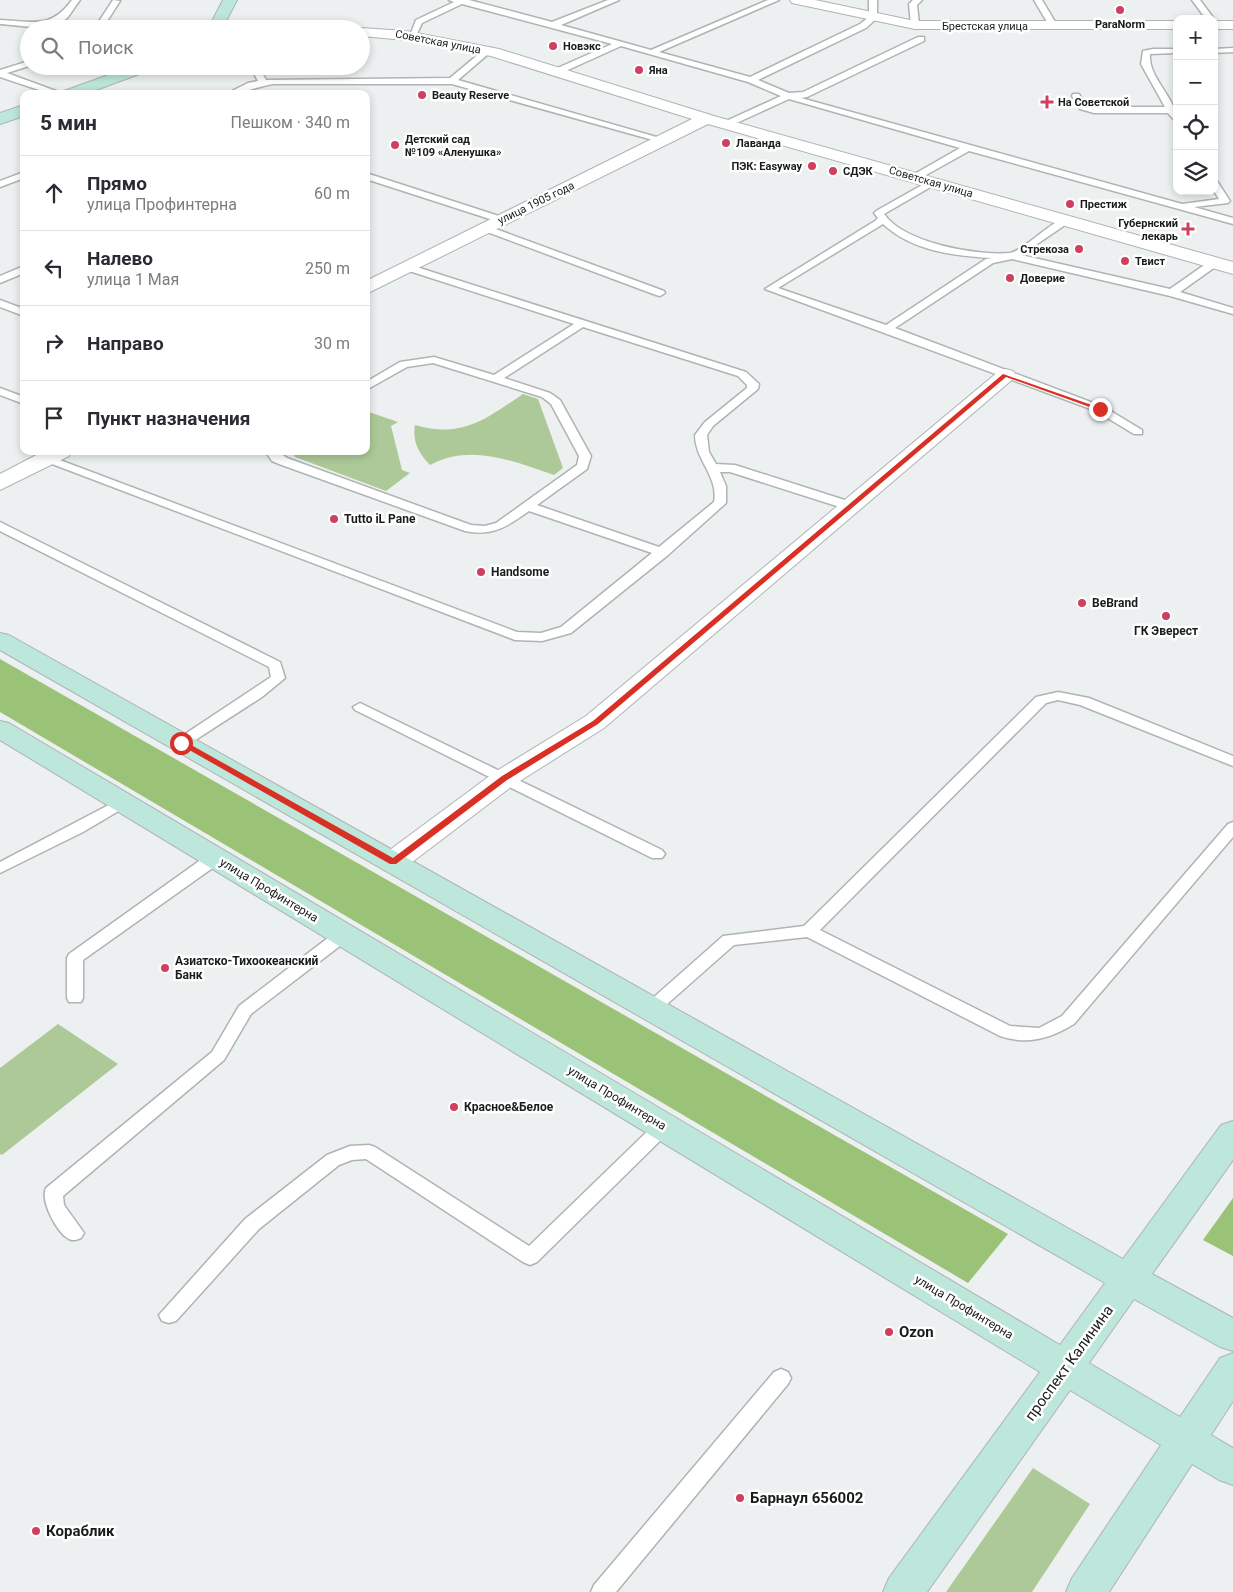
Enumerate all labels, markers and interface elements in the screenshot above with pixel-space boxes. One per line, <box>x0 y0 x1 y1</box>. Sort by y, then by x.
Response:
marker: ParaNorm <box>1114 4 1126 16</box>
map controls <box>1173 15 1218 195</box>
button: + <box>1173 15 1218 60</box>
place label: ParaNorm <box>1095 18 1145 31</box>
search box <box>20 20 370 75</box>
street label: Брестская улица <box>942 20 1028 33</box>
street label: Советская улица <box>394 27 482 57</box>
icon: search <box>38 34 66 62</box>
text: Поиск <box>78 36 134 59</box>
marker: Новэкс <box>547 40 559 52</box>
place label: Новэкс <box>563 40 601 53</box>
button: − <box>1173 60 1218 105</box>
marker: Яна <box>633 64 645 76</box>
place label: Яна <box>648 64 668 77</box>
marker: Beauty Reserve <box>416 89 428 101</box>
place label: Beauty Reserve <box>432 89 509 102</box>
marker: На Советской <box>1040 95 1054 109</box>
place label: На Советской <box>1058 96 1129 109</box>
button: locate <box>1173 105 1218 150</box>
text: 5 мин <box>40 111 97 135</box>
text: Пешком · 340 m <box>231 113 350 132</box>
place label: Детский сад №109 «Аленушка» <box>405 133 502 159</box>
marker: Лаванда <box>720 137 732 149</box>
place label: Лаванда <box>736 137 781 150</box>
marker: Детский сад №109 «Аленушка» <box>389 139 401 151</box>
button: layers <box>1173 150 1218 195</box>
place label: ПЭК: Easyway <box>731 160 802 173</box>
marker: ПЭК: Easyway <box>806 160 818 172</box>
street label: Советская улица <box>887 164 975 200</box>
marker: СДЭК <box>827 165 839 177</box>
place label: СДЭК <box>843 165 874 178</box>
text: Прямо <box>87 172 147 195</box>
icon: ahead <box>40 179 68 207</box>
street label: улица 1905 года <box>496 179 576 227</box>
text: 60 m <box>314 184 350 203</box>
text: улица Профинтерна <box>87 195 237 214</box>
marker: Престиж <box>1064 198 1076 210</box>
place label: Престиж <box>1080 198 1127 211</box>
place label: Губернский лекарь <box>1118 217 1178 243</box>
marker: Губернский лекарь <box>1182 223 1194 235</box>
place label: Стрекоза <box>1020 243 1069 256</box>
marker: Стрекоза <box>1073 243 1085 255</box>
text: Налево <box>87 247 153 270</box>
icon: left <box>40 254 68 282</box>
marker: Твист <box>1119 255 1131 267</box>
place label: Твист <box>1135 255 1165 268</box>
text: 250 m <box>305 259 350 278</box>
text: улица 1 Мая <box>87 270 179 289</box>
marker: Доверие <box>1004 272 1016 284</box>
place label: Доверие <box>1020 272 1065 285</box>
icon: right <box>40 329 68 357</box>
text: Направо <box>87 332 164 355</box>
text: 30 m <box>314 334 350 353</box>
route end <box>1089 398 1112 421</box>
icon: arrive <box>40 404 68 432</box>
text: Пункт назначения <box>87 407 250 430</box>
place label: Tutto iL Pane <box>344 512 416 526</box>
marker: Tutto iL Pane <box>328 513 340 525</box>
place label: Handsome <box>491 565 550 579</box>
marker: Handsome <box>475 566 487 578</box>
place label: BeBrand <box>1092 596 1138 610</box>
marker: BeBrand <box>1076 597 1088 609</box>
marker: ГК Эверест <box>1160 610 1172 622</box>
place label: ГК Эверест <box>1134 624 1198 638</box>
route start <box>170 732 193 755</box>
street label: улица Профинтерна <box>217 855 321 925</box>
place label: Азиатско-Тихоокеанский Банк <box>175 954 319 982</box>
marker: Азиатско-Тихоокеанский Банк <box>159 962 171 974</box>
street label: улица Профинтерна <box>565 1063 669 1133</box>
place label: Красное&Белое <box>464 1100 554 1114</box>
marker: Красное&Белое <box>448 1101 460 1113</box>
street label: улица Профинтерна <box>912 1272 1016 1342</box>
street label: проспект Калинина <box>1021 1302 1117 1424</box>
place label: Ozon <box>899 1323 934 1341</box>
marker: Ozon <box>883 1326 895 1338</box>
place label: Барнаул 656002 <box>750 1489 864 1507</box>
marker: Барнаул 656002 <box>734 1492 746 1504</box>
place label: Кораблик <box>46 1522 115 1540</box>
marker: Кораблик <box>30 1525 42 1537</box>

